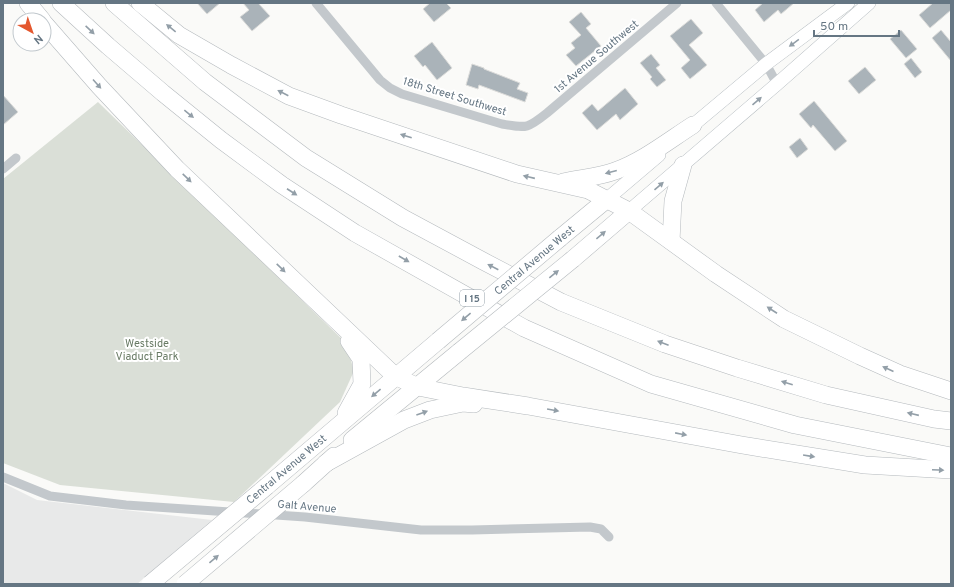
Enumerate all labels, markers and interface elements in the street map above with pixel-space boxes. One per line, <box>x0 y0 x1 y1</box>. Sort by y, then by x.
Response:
north arrow <box>12 12 52 52</box>
scale bar <box>814 12 899 38</box>
street label: 1st Avenue Southwest <box>552 17 642 96</box>
text: 50 m <box>820 19 848 35</box>
one-way arrow <box>165 24 176 33</box>
one-way arrow <box>85 25 95 34</box>
text: N <box>30 31 45 47</box>
one-way arrow <box>788 39 799 47</box>
street label: 18th Street Southwest <box>401 75 508 119</box>
one-way arrow <box>92 79 101 88</box>
one-way arrow <box>278 90 289 96</box>
one-way arrow <box>752 97 763 106</box>
one-way arrow <box>183 110 194 118</box>
one-way arrow <box>399 133 411 139</box>
one-way arrow <box>605 169 617 175</box>
one-way arrow <box>182 173 191 182</box>
one-way arrow <box>523 174 535 180</box>
one-way arrow <box>654 182 664 191</box>
one-way arrow <box>287 188 298 196</box>
street label: Central Avenue West <box>491 223 578 299</box>
one-way arrow <box>596 231 607 240</box>
one-way arrow <box>398 256 410 263</box>
one-way arrow <box>276 263 286 273</box>
one-way arrow <box>488 264 499 270</box>
one-way arrow <box>549 270 560 278</box>
road number: I 15 <box>460 290 484 306</box>
one-way arrow <box>766 307 778 314</box>
one-way arrow <box>461 313 472 322</box>
park label: Westside Viaduct Park <box>115 337 179 364</box>
one-way arrow <box>657 339 669 345</box>
one-way arrow <box>882 366 893 372</box>
one-way arrow <box>780 380 792 386</box>
one-way arrow <box>371 388 381 397</box>
one-way arrow <box>547 408 559 414</box>
one-way arrow <box>417 410 429 416</box>
one-way arrow <box>907 411 919 417</box>
one-way arrow <box>675 431 687 437</box>
street label: Central Avenue West <box>243 432 330 508</box>
one-way arrow <box>803 453 815 459</box>
one-way arrow <box>932 466 944 473</box>
street label: Galt Avenue <box>277 497 337 517</box>
one-way arrow <box>209 554 220 563</box>

